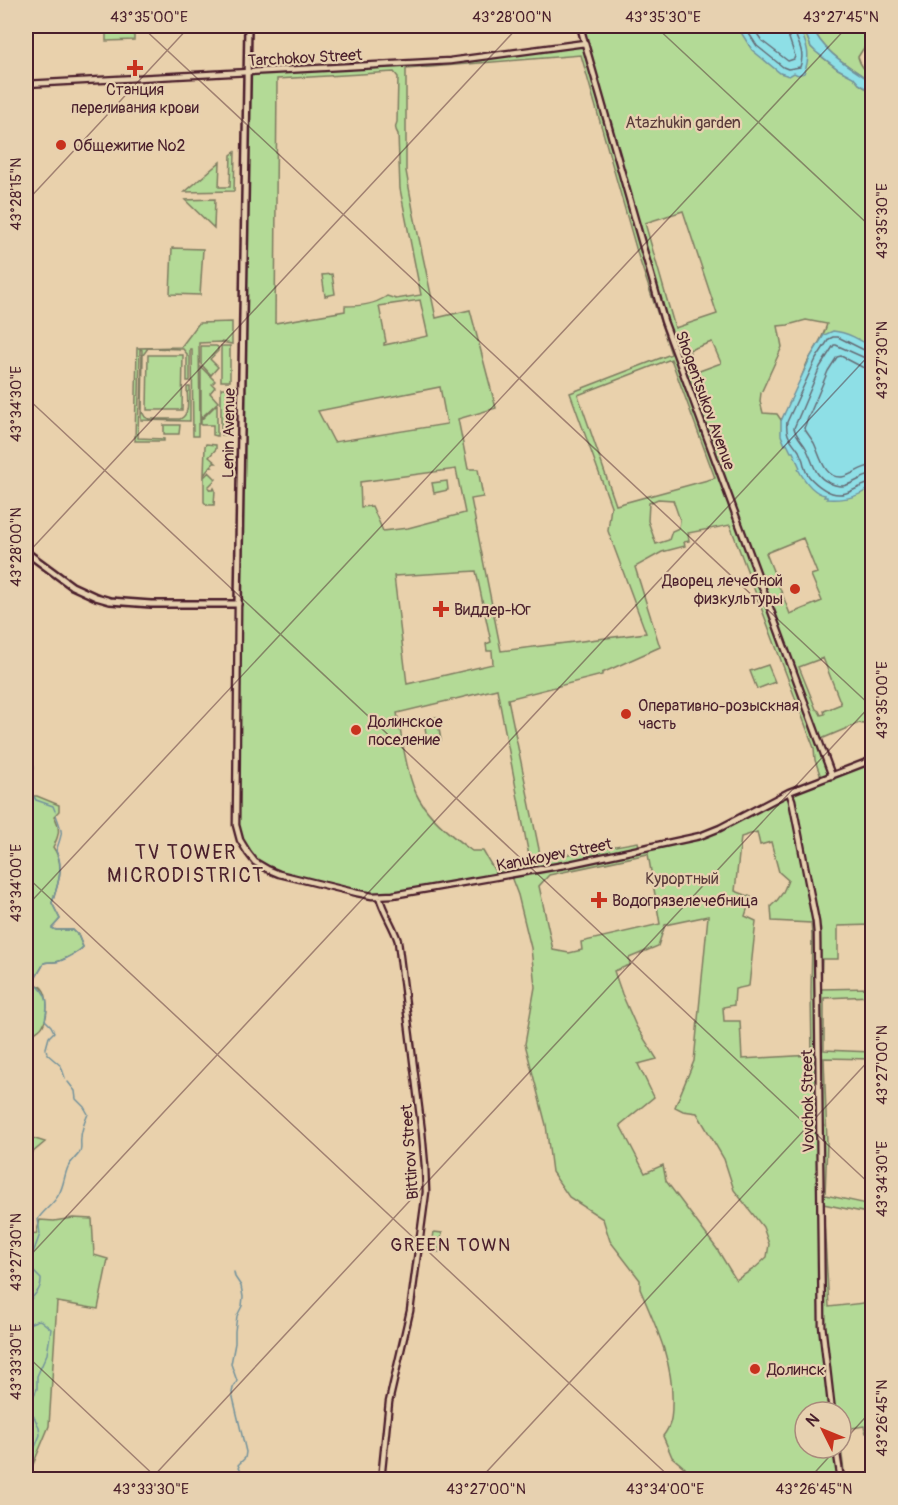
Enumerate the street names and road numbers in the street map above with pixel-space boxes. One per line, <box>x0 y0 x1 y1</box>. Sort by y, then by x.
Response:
street label: Tarchokov Street <box>247 45 363 71</box>
street label: Shogentsukov Avenue <box>671 328 740 473</box>
street label: Lenin Avenue <box>218 388 240 478</box>
street label: Kanukoyev Street <box>495 834 614 876</box>
street label: Vovchok Street <box>797 1049 819 1153</box>
street label: Bittirov Street <box>397 1103 423 1200</box>

